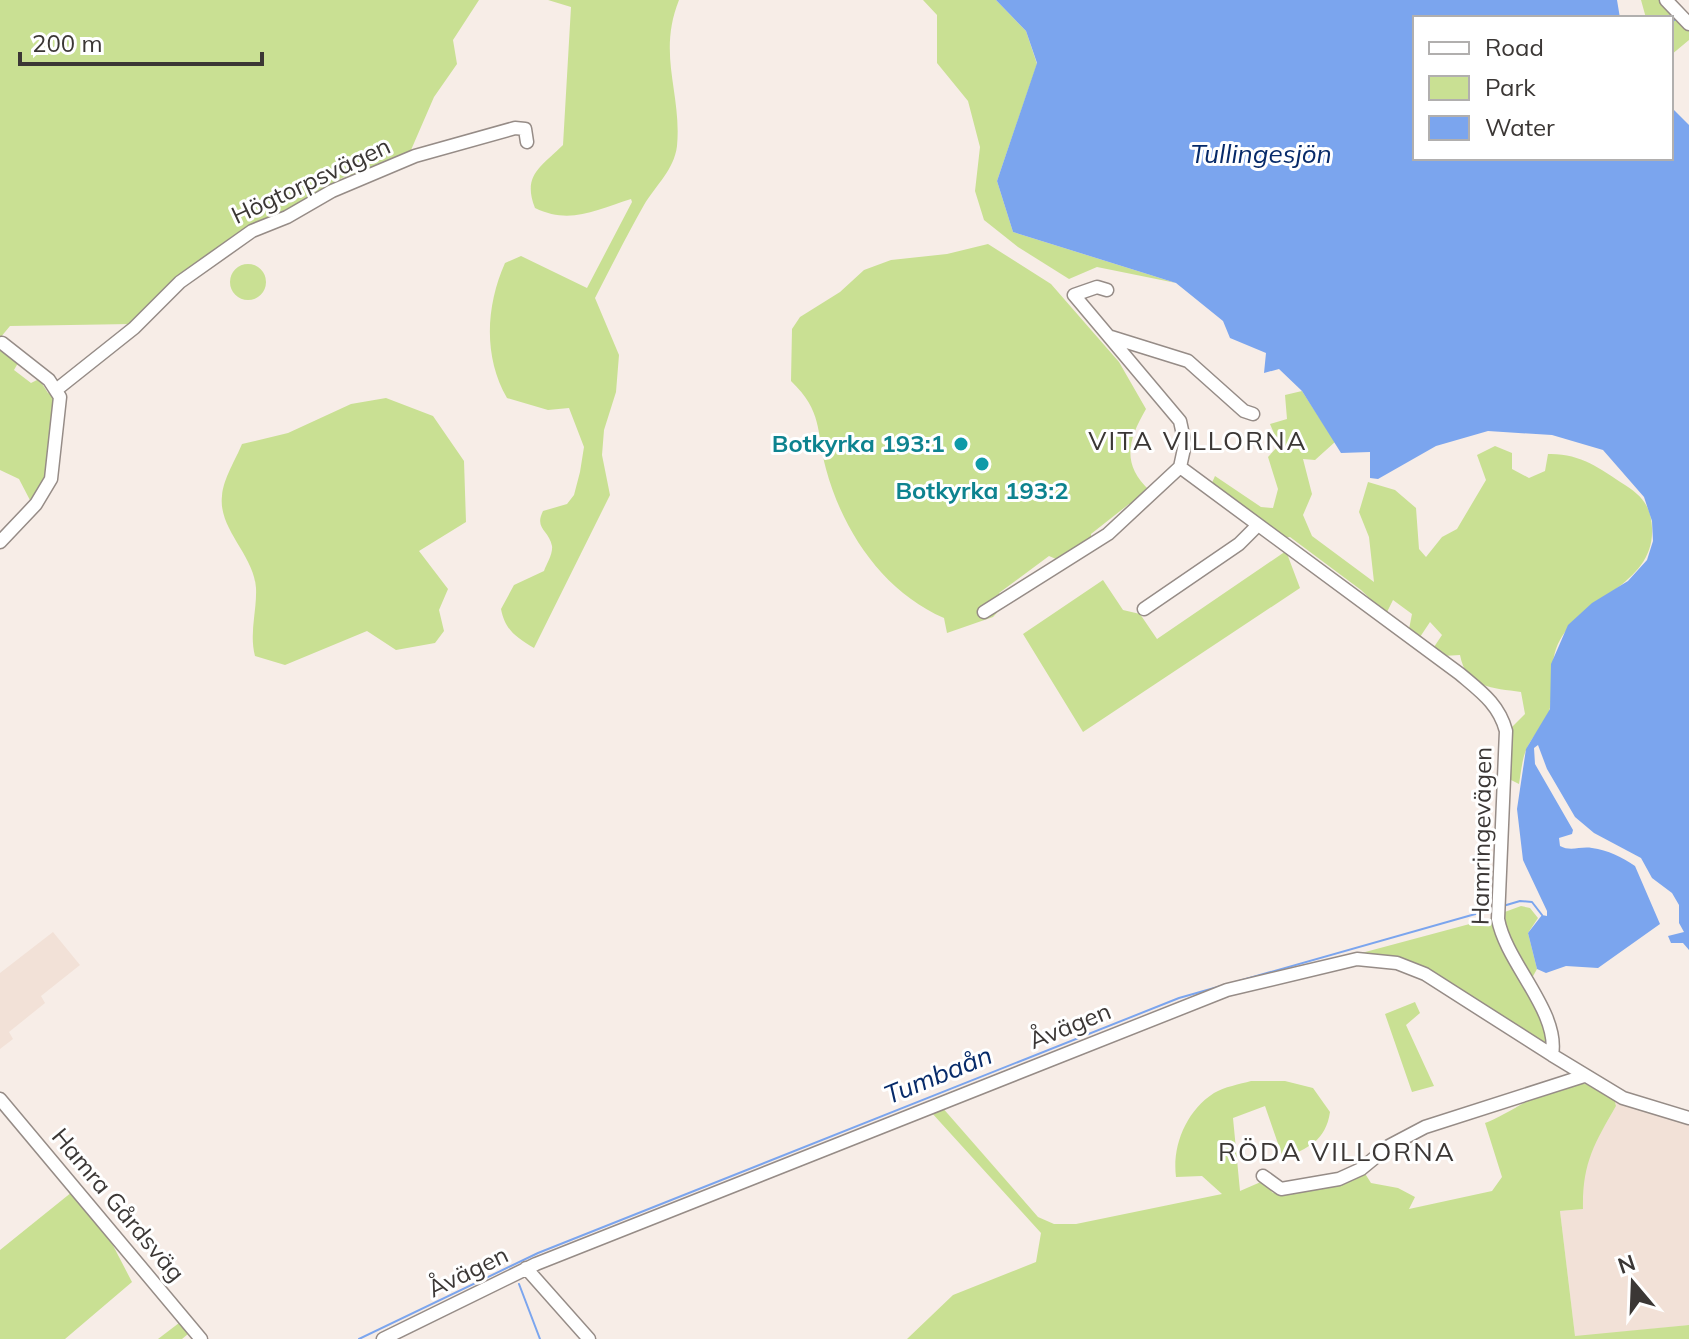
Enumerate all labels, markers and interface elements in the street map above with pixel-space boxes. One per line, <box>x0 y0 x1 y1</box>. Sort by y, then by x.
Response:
scale bar <box>20 16 262 66</box>
legend <box>1413 16 1673 160</box>
text: 200 m <box>32 28 103 58</box>
text: Road <box>1485 32 1544 62</box>
text: Park <box>1485 72 1536 102</box>
text: Water <box>1485 112 1555 142</box>
street label: Högtorpsvägen <box>226 130 395 230</box>
water label: Tullingesjön <box>1190 137 1332 170</box>
district label: VITA VILLORNA <box>1088 424 1308 457</box>
place label: Botkyrka 193:1 <box>772 428 945 458</box>
marker: Botkyrka 193:1 <box>952 435 970 453</box>
marker: Botkyrka 193:2 <box>973 455 991 473</box>
place label: Botkyrka 193:2 <box>895 475 1069 505</box>
street label: Hamringevägen <box>1464 746 1498 925</box>
street label: Åvägen <box>1024 995 1115 1055</box>
water label: Tumbaån <box>879 1038 997 1111</box>
street label: Hamra Gårdsväg <box>46 1121 192 1287</box>
district label: RÖDA VILLORNA <box>1218 1135 1456 1168</box>
street label: Åvägen <box>422 1239 513 1303</box>
north arrow <box>1593 1243 1673 1323</box>
text: N <box>1614 1248 1639 1280</box>

